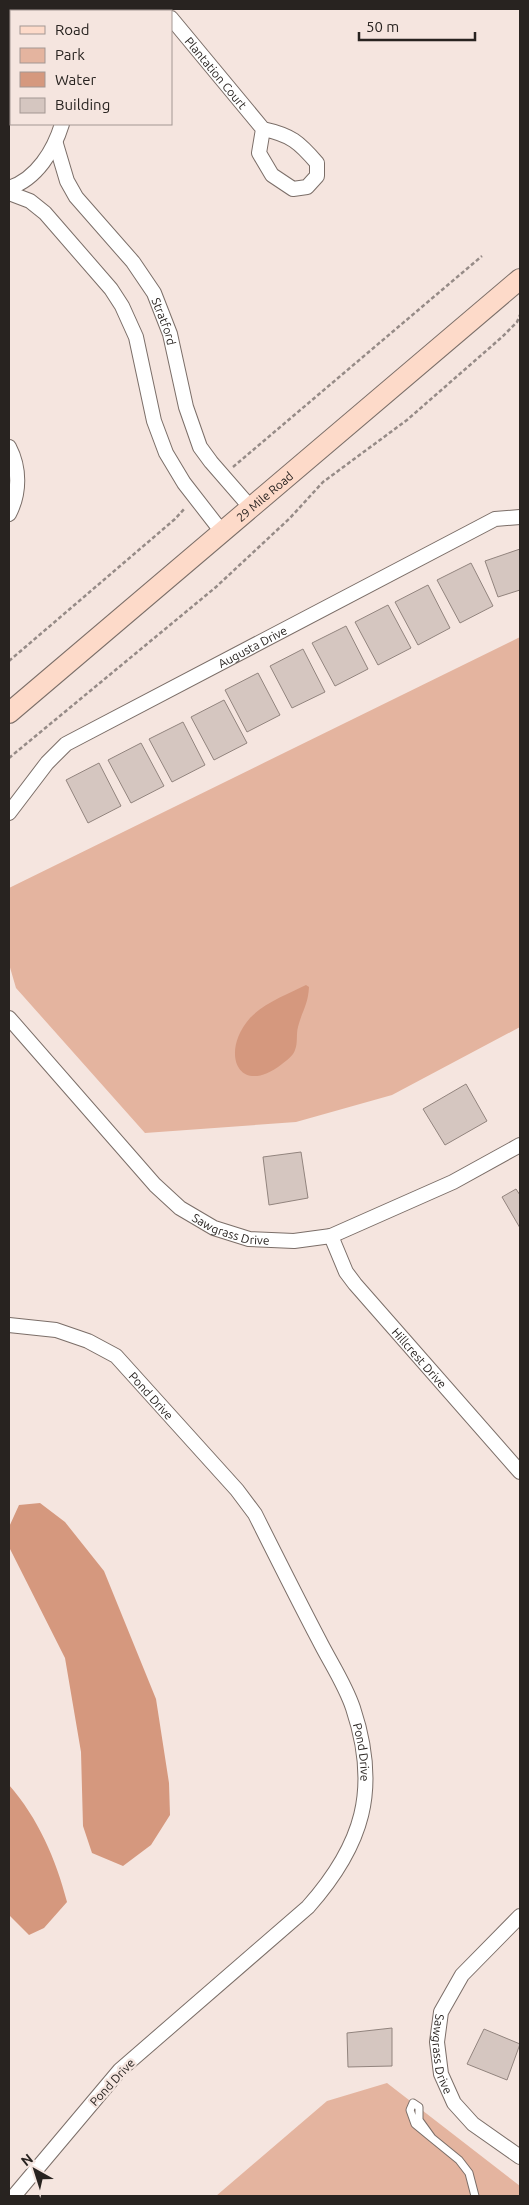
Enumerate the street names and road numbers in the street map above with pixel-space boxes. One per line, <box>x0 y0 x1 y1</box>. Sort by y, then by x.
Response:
street label: Plantation Court <box>183 34 250 111</box>
street label: Stratford <box>150 296 179 346</box>
street label: 29 Mile Road <box>233 469 295 524</box>
street label: Augusta Drive <box>216 623 289 670</box>
street label: Sawgrass Drive <box>190 1210 270 1246</box>
street label: Hillcrest Drive <box>390 1325 449 1390</box>
street label: Pond Drive <box>127 1369 176 1422</box>
street label: Pond Drive <box>351 1721 372 1781</box>
street label: Sawgrass Drive <box>430 2013 455 2096</box>
street label: Pond Drive <box>87 2056 137 2108</box>

